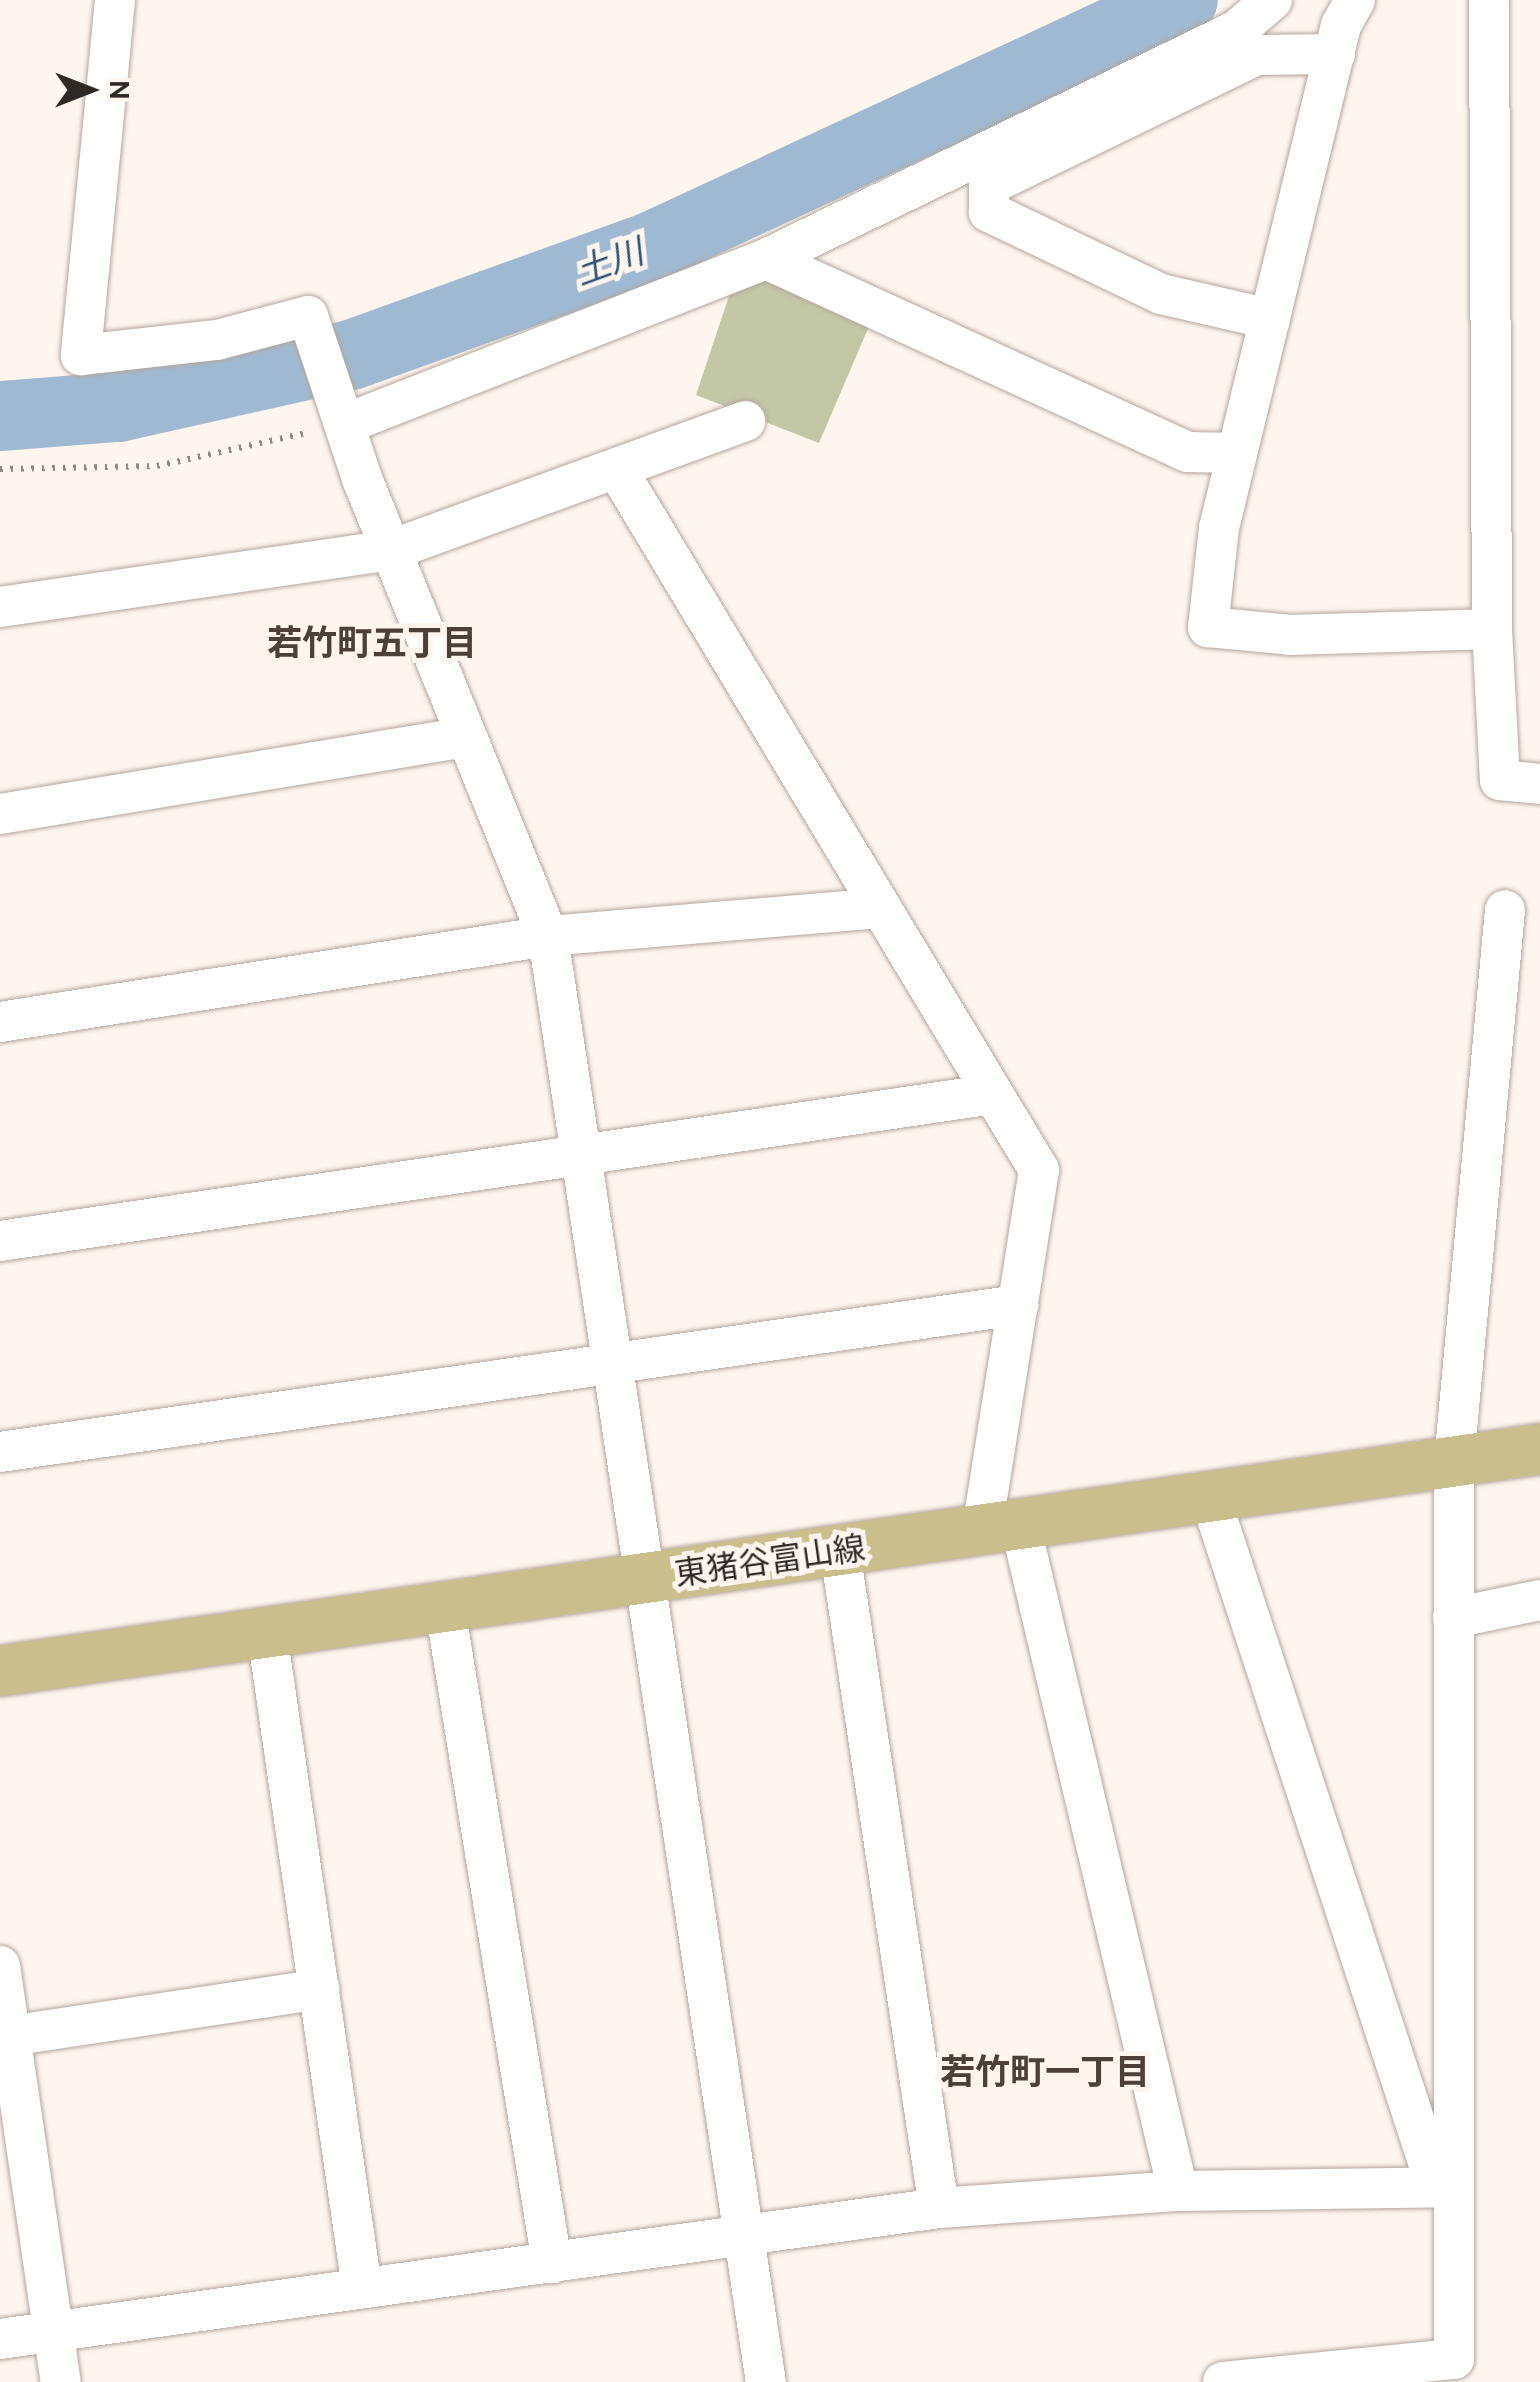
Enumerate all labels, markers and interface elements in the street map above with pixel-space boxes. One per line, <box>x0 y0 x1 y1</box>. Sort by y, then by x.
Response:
north arrow <box>40 40 140 140</box>
text: N <box>103 80 137 100</box>
water label: 土川 <box>569 230 649 294</box>
district label: 若竹町五丁目 <box>267 622 477 664</box>
street label: 東猪谷富山線 <box>672 1529 868 1593</box>
district label: 若竹町一丁目 <box>940 2051 1150 2093</box>

